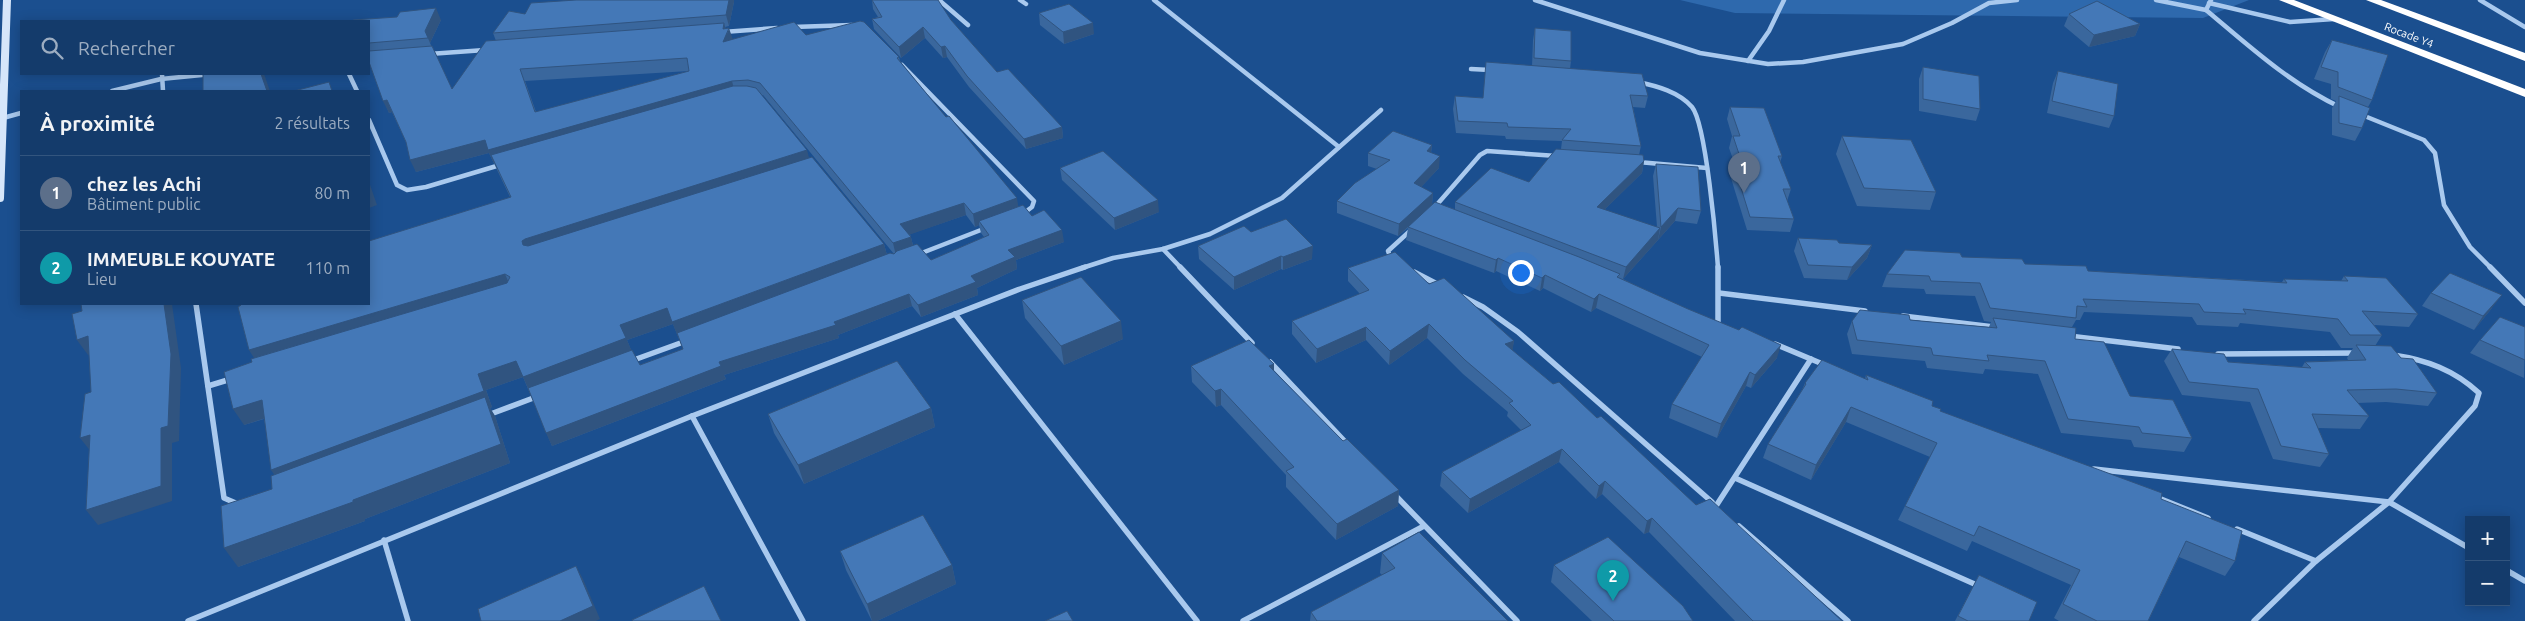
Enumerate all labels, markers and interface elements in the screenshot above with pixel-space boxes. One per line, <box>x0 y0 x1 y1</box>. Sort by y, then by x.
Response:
search box <box>20 20 370 75</box>
street label: Rocade Y4 <box>2383 20 2435 50</box>
icon: search <box>38 34 66 62</box>
text: Rechercher <box>78 37 175 59</box>
text: À proximité <box>40 111 155 135</box>
text: 2 résultats <box>274 114 350 132</box>
pin: 1 <box>1728 152 1760 193</box>
text: chez les Achi <box>87 173 201 195</box>
text: 1 <box>51 184 61 202</box>
text: 80 m <box>314 184 350 202</box>
text: Bâtiment public <box>87 195 201 213</box>
text: IMMEUBLE KOUYATE <box>87 248 275 270</box>
text: 2 <box>51 259 61 277</box>
text: 110 m <box>305 259 350 277</box>
your location <box>1508 260 1534 286</box>
text: Lieu <box>87 270 117 288</box>
map controls <box>2465 516 2510 606</box>
button: + <box>2465 516 2510 561</box>
pin: 2 <box>1597 560 1629 601</box>
button: − <box>2465 561 2510 606</box>

